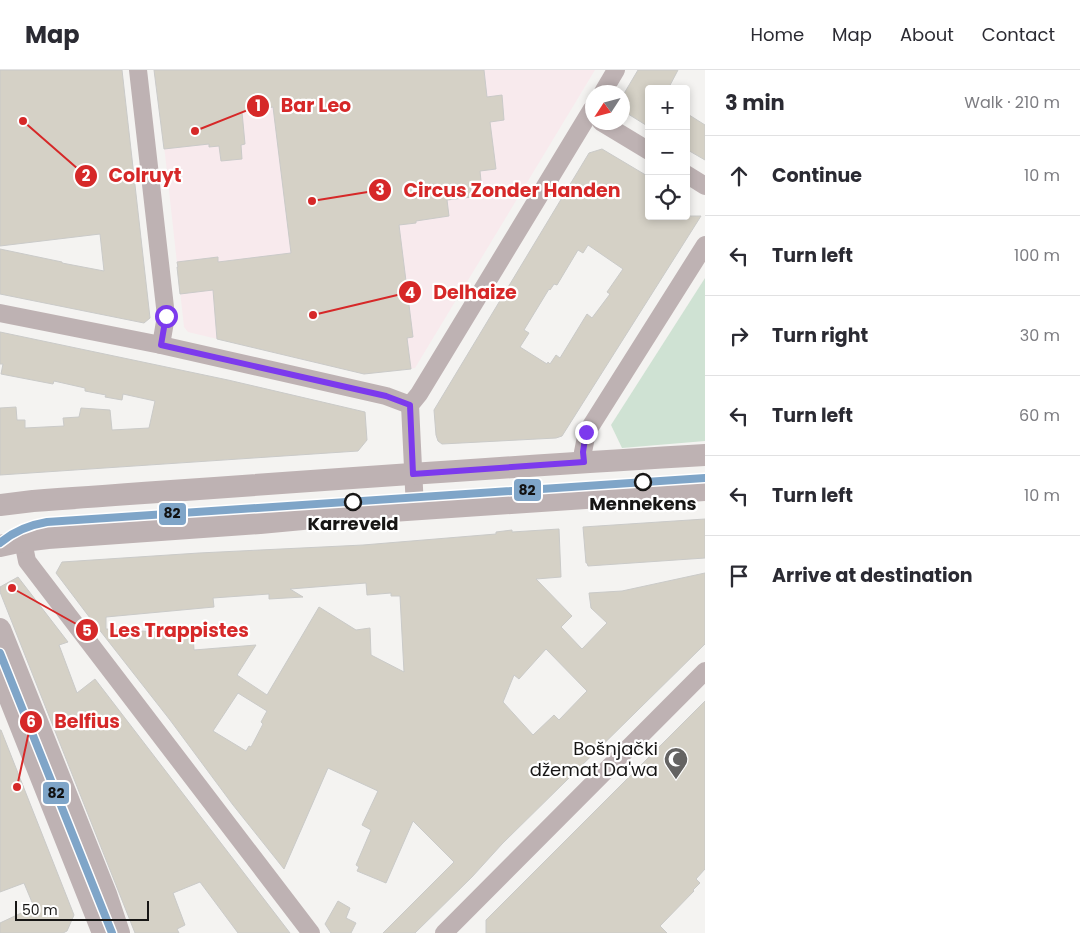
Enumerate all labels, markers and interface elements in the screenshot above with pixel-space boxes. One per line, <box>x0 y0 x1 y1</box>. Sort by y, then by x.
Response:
text: Map <box>25 18 80 51</box>
text: Home <box>750 22 804 47</box>
text: Map <box>832 22 872 47</box>
text: About <box>900 22 954 47</box>
text: Contact <box>982 22 1055 47</box>
north arrow <box>585 85 630 130</box>
map controls <box>645 85 690 220</box>
button: + <box>645 85 690 130</box>
text: 3 min <box>725 88 785 117</box>
callout: Bar Leo <box>246 89 361 123</box>
text: Walk · 210 m <box>964 91 1060 114</box>
text: Bar Leo <box>281 92 351 119</box>
text: 1 <box>255 95 261 116</box>
button: − <box>645 130 690 175</box>
callout: Colruyt <box>74 159 191 193</box>
text: Colruyt <box>109 162 182 189</box>
icon: ahead <box>725 162 753 190</box>
text: Continue <box>772 162 862 189</box>
text: 10 m <box>1024 164 1060 187</box>
text: 2 <box>82 165 91 186</box>
callout: Circus Zonder Handen <box>368 173 630 207</box>
button: locate <box>645 175 690 220</box>
text: Circus Zonder Handen <box>403 177 621 204</box>
text: 3 <box>375 179 385 200</box>
icon: left <box>725 242 753 270</box>
text: Turn left <box>772 242 853 269</box>
text: 100 m <box>1014 244 1060 267</box>
callout: Delhaize <box>398 275 526 309</box>
text: Delhaize <box>433 279 517 306</box>
text: 4 <box>405 282 415 303</box>
route start <box>155 305 178 328</box>
icon: right <box>725 322 753 350</box>
text: Turn right <box>772 322 868 349</box>
text: 30 m <box>1020 324 1060 347</box>
icon: left <box>725 402 753 430</box>
text: Turn left <box>772 402 853 429</box>
text: 60 m <box>1019 404 1060 427</box>
route end <box>575 421 598 444</box>
marker: Mennekens <box>634 473 652 491</box>
line badge: 82 <box>513 478 542 502</box>
text: 82 <box>518 480 536 500</box>
icon: left <box>725 482 753 510</box>
text: Turn left <box>772 482 853 509</box>
text: 10 m <box>1024 484 1060 507</box>
place label: Mennekens <box>589 491 697 516</box>
marker: Karreveld <box>344 493 362 511</box>
line badge: 82 <box>158 502 187 526</box>
text: 82 <box>163 503 181 523</box>
place label: Karreveld <box>307 511 399 536</box>
icon: arrive <box>725 562 753 590</box>
text: Arrive at destination <box>772 562 973 589</box>
callout: Les Trappistes <box>74 613 259 647</box>
text: Les Trappistes <box>109 617 249 644</box>
text: 5 <box>82 620 92 641</box>
callout: Belfius <box>19 705 129 739</box>
text: Belfius <box>54 708 120 735</box>
text: 6 <box>26 711 36 732</box>
place label: Bošnjački džemat Da'wa <box>530 736 658 782</box>
mosque icon: Bošnjački džemat Da'wa <box>663 746 689 780</box>
line badge: 82 <box>42 781 70 805</box>
text: 82 <box>47 783 65 803</box>
scale bar <box>15 898 149 921</box>
text: 50 m <box>22 900 58 920</box>

